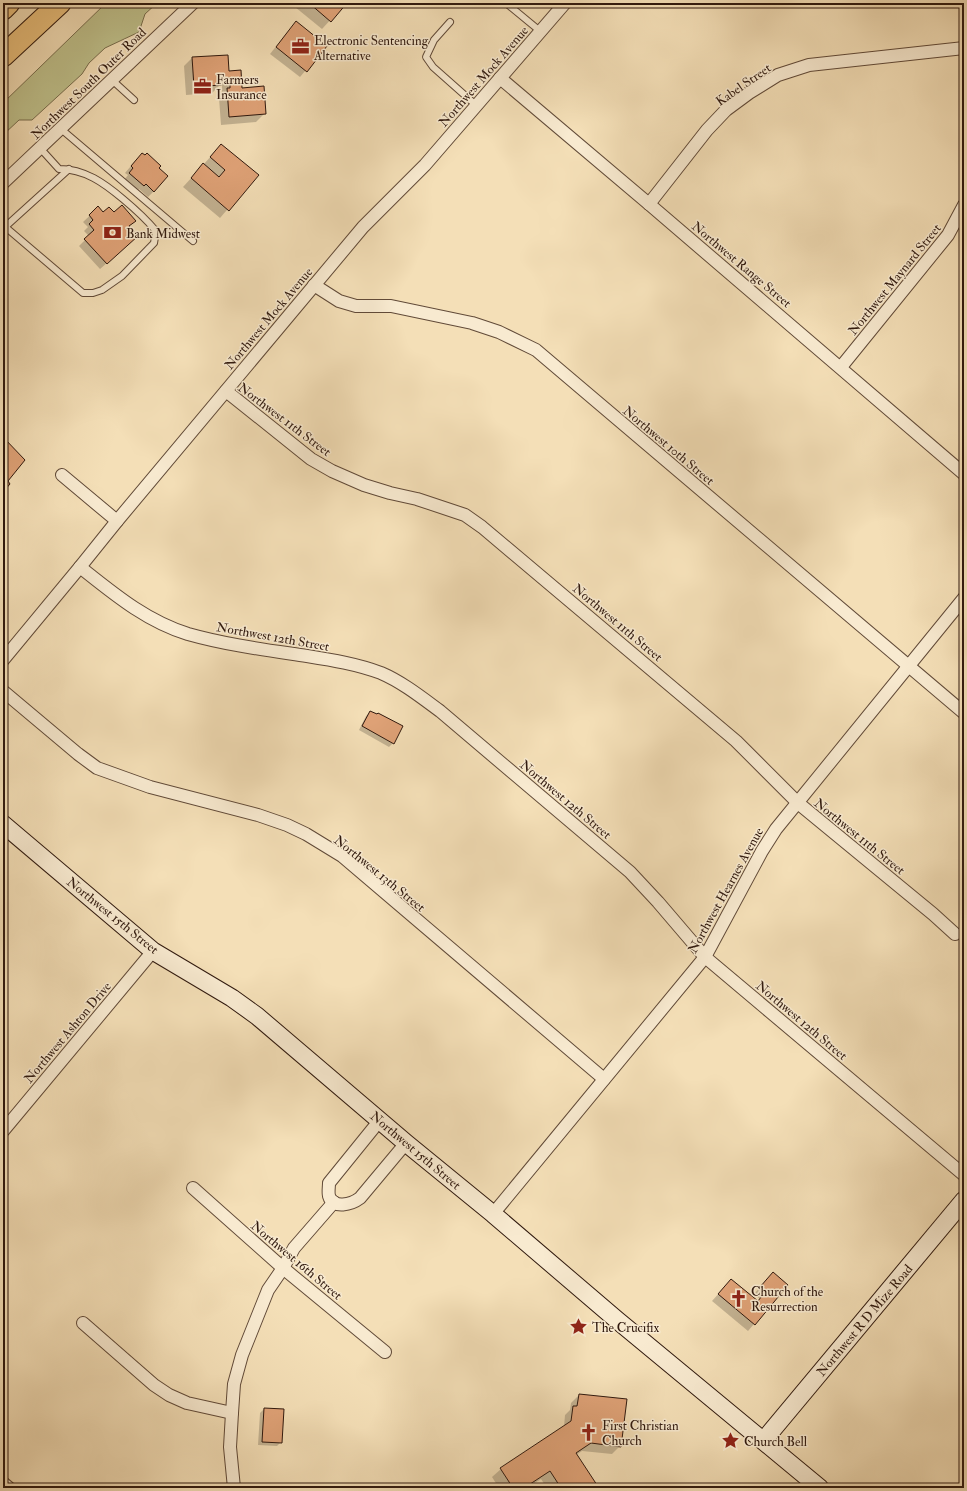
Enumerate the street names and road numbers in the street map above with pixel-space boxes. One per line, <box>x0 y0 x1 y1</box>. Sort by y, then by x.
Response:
street label: Northwest Mock Avenue <box>436 22 532 130</box>
street label: Northwest South Outer Road <box>28 24 150 143</box>
street label: Kabel Street <box>713 60 774 110</box>
street label: Northwest Range Street <box>688 218 795 311</box>
street label: Northwest Maynard Street <box>845 221 945 339</box>
street label: Northwest Mock Avenue <box>221 264 317 373</box>
street label: Northwest 11th Street <box>235 380 334 460</box>
street label: Northwest 10th Street <box>619 403 717 489</box>
street label: Northwest 11th Street <box>569 580 666 665</box>
street label: Northwest 12th Street <box>215 619 331 655</box>
street label: Northwest 12th Street <box>516 757 614 843</box>
street label: Northwest 11th Street <box>811 795 908 878</box>
street label: Northwest Hearnes Avenue <box>685 824 767 956</box>
street label: Northwest 13th Street <box>331 832 428 915</box>
street label: Northwest 15th Street <box>63 874 162 958</box>
street label: Northwest Ashton Drive <box>21 978 115 1086</box>
street label: Northwest 12th Street <box>752 978 850 1064</box>
street label: Northwest 15th Street <box>367 1108 464 1193</box>
street label: Northwest 16th Street <box>247 1218 345 1304</box>
street label: Northwest R D Mize Road <box>813 1261 917 1380</box>

